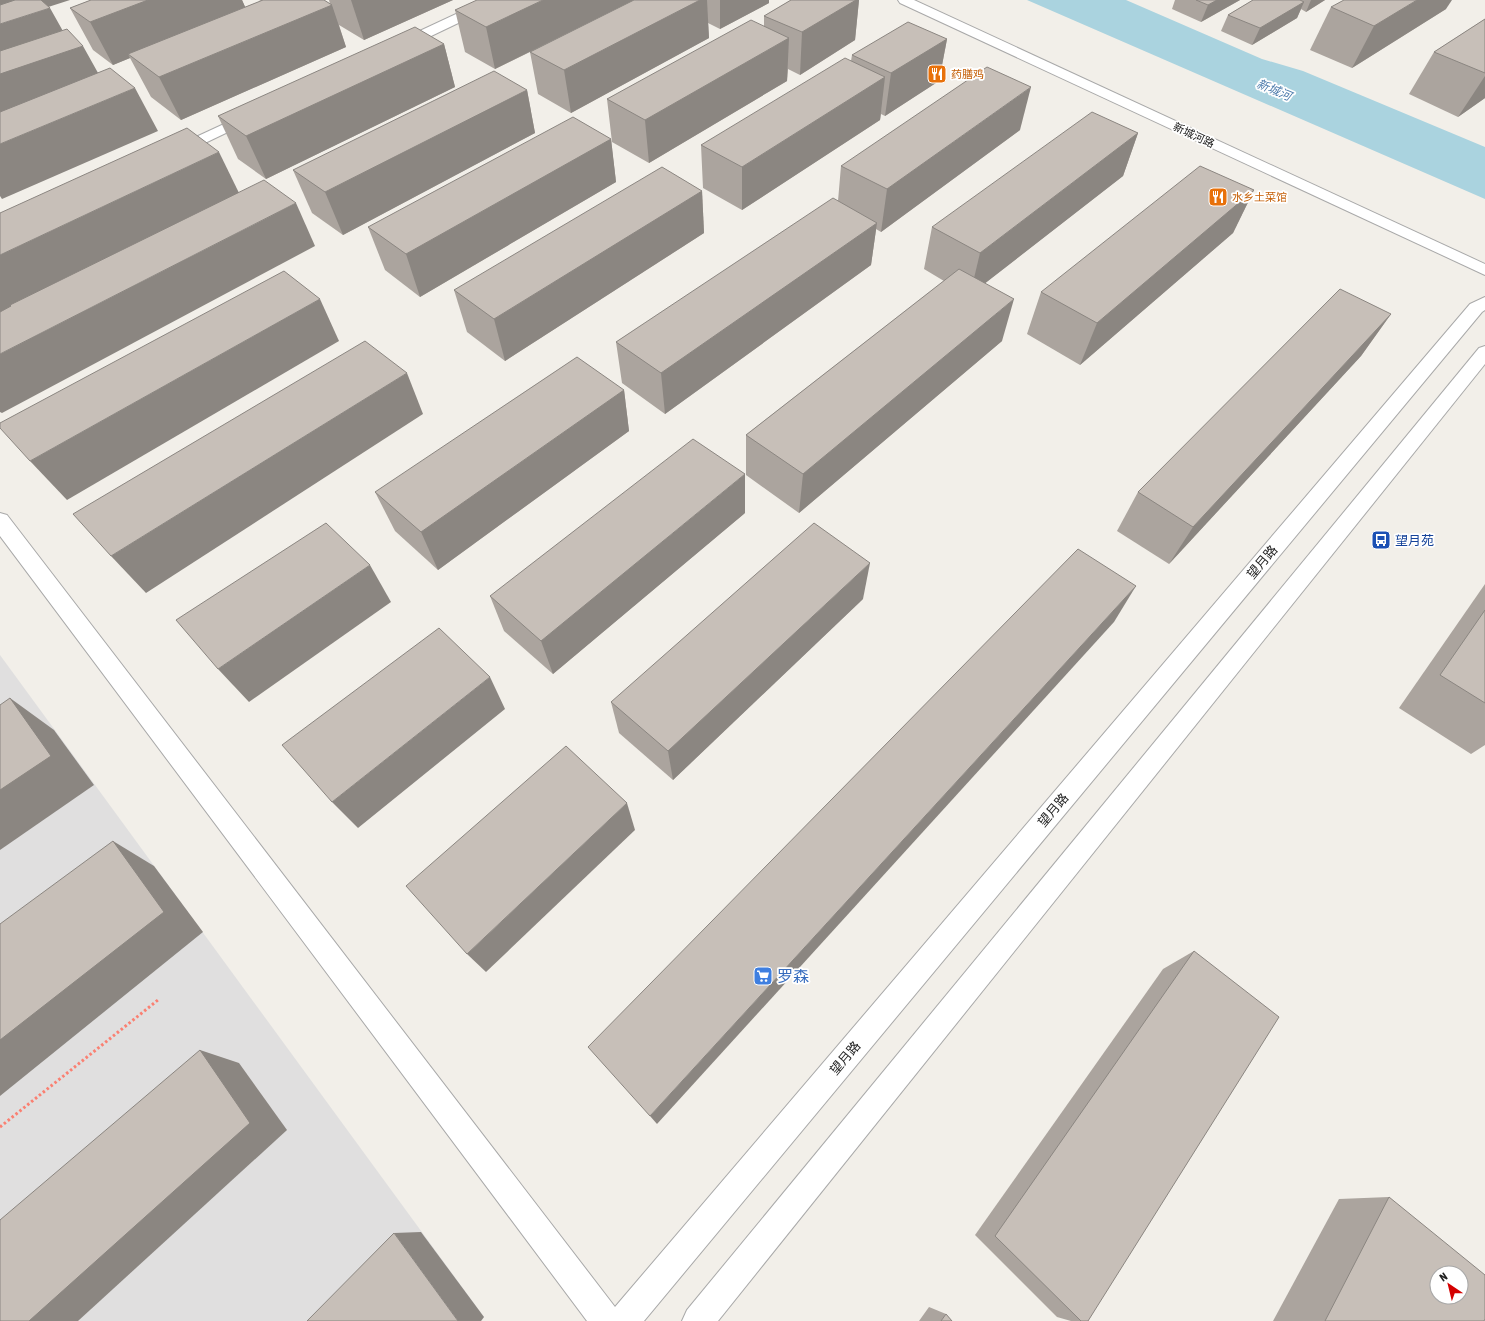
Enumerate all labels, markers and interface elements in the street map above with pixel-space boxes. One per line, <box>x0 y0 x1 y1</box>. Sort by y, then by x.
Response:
restaurant icon: 药膳鸡 <box>926 63 948 85</box>
place label: 药膳鸡 <box>951 68 984 80</box>
water label: 新城河 <box>1255 77 1295 104</box>
street label: 新城河路 <box>1172 120 1216 150</box>
restaurant icon: 水乡土菜馆 <box>1207 186 1229 208</box>
place label: 水乡土菜馆 <box>1232 191 1287 203</box>
bus stop icon: 望月苑 <box>1370 529 1392 551</box>
place label: 望月苑 <box>1395 533 1434 548</box>
street label: 望月路 <box>1244 542 1280 582</box>
street label: 望月路 <box>1035 790 1071 830</box>
supermarket icon: 罗森 <box>752 965 774 987</box>
place label: 罗森 <box>777 967 809 985</box>
street label: 望月路 <box>827 1038 863 1078</box>
north arrow <box>1429 1265 1469 1305</box>
text: N <box>1437 1270 1449 1284</box>

